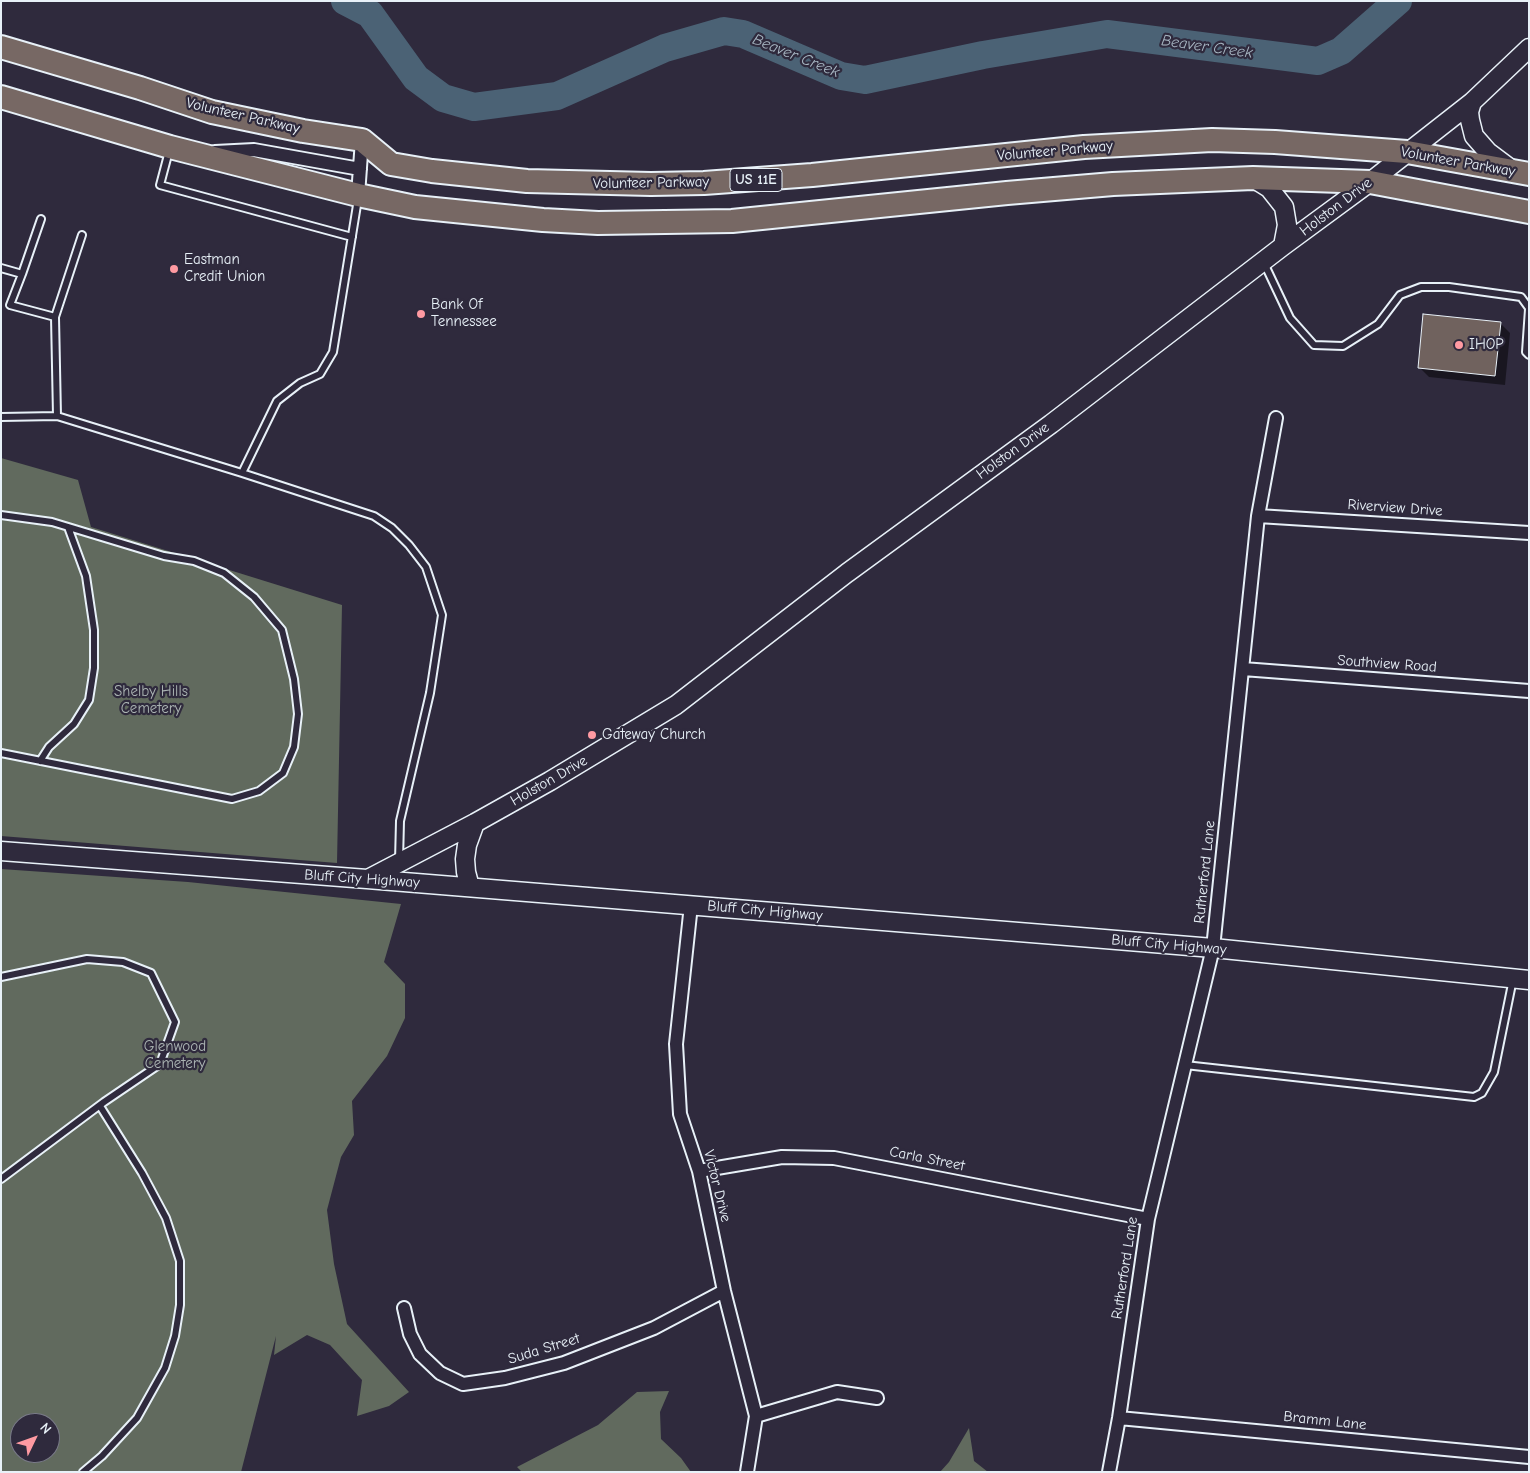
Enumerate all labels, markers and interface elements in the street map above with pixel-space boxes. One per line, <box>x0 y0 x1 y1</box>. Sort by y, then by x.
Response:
water label: Beaver Creek <box>750 30 842 82</box>
water label: Beaver Creek <box>1160 31 1254 63</box>
street label: Volunteer Parkway <box>184 94 302 138</box>
street label: Volunteer Parkway <box>996 137 1114 165</box>
street label: Volunteer Parkway <box>1399 143 1517 181</box>
road number: US 11E <box>730 168 782 192</box>
street label: Volunteer Parkway <box>593 173 709 193</box>
street label: Holston Drive <box>1296 174 1376 240</box>
place label: Eastman Credit Union <box>184 251 265 286</box>
marker: Eastman Credit Union <box>168 263 180 275</box>
place label: Bank Of Tennessee <box>431 296 497 331</box>
marker: Bank Of Tennessee <box>415 308 427 320</box>
place label: IHOP <box>1469 336 1504 354</box>
marker: IHOP <box>1453 339 1465 351</box>
street label: Holston Drive <box>973 419 1053 483</box>
street label: Riverview Drive <box>1347 496 1443 520</box>
street label: Southview Road <box>1337 652 1437 676</box>
park label: Shelby Hills Cemetery <box>114 683 188 718</box>
place label: Gateway Church <box>602 726 706 744</box>
marker: Gateway Church <box>586 729 598 741</box>
street label: Holston Drive <box>507 752 591 810</box>
street label: Rutherford Lane <box>1191 820 1219 924</box>
street label: Bluff City Highway <box>304 866 420 892</box>
street label: Bluff City Highway <box>707 897 823 925</box>
street label: Bluff City Highway <box>1111 931 1227 959</box>
park label: Glenwood Cemetery <box>144 1038 206 1073</box>
street label: Carla Street <box>888 1143 966 1175</box>
street label: Victor Drive <box>699 1148 735 1224</box>
street label: Rutherford Lane <box>1108 1215 1142 1321</box>
street label: Suda Street <box>506 1330 582 1368</box>
street label: Bramm Lane <box>1283 1408 1367 1434</box>
north arrow <box>10 1413 60 1463</box>
text: N <box>36 1419 55 1437</box>

